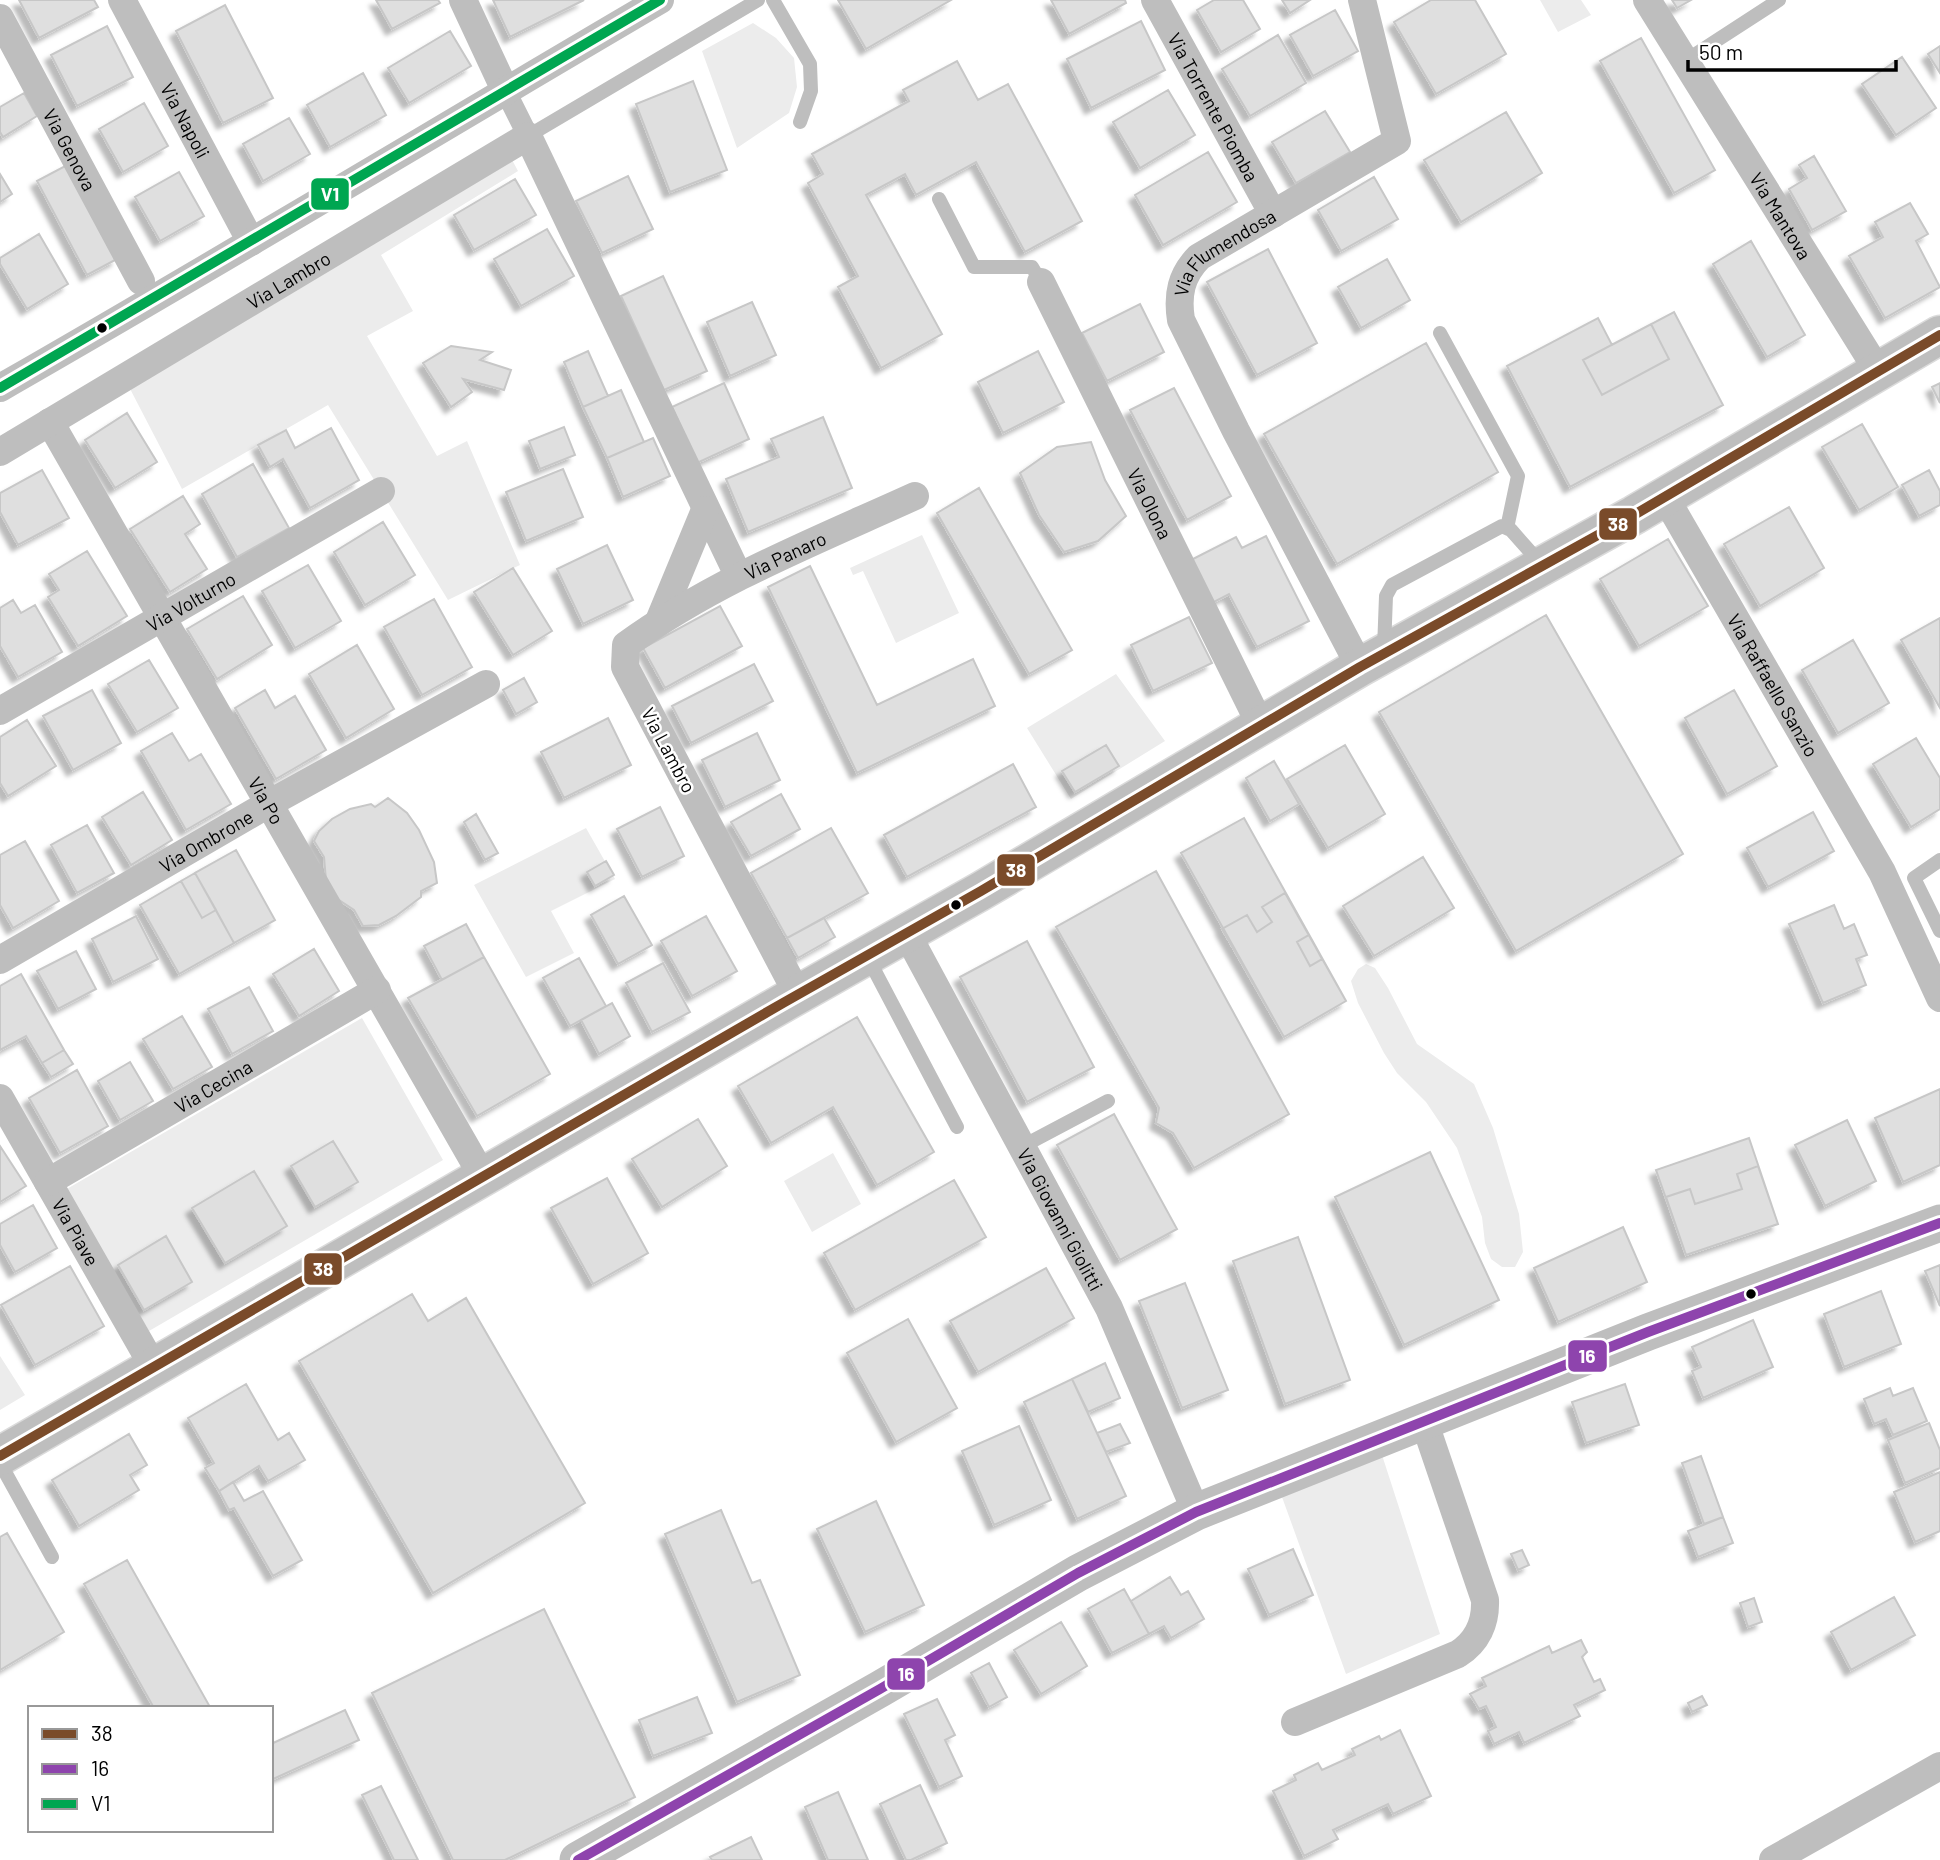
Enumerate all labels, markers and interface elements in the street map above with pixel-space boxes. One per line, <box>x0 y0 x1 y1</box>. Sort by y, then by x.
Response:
street label: Via Torrente Piomba <box>1164 28 1264 185</box>
scale bar <box>1688 28 1896 72</box>
text: 50 m <box>1699 39 1743 64</box>
street label: Via Napoli <box>157 78 215 162</box>
street label: Via Genova <box>39 104 102 194</box>
street label: Via Mantova <box>1746 168 1817 263</box>
line badge: V1 <box>310 177 350 211</box>
text: V1 <box>321 182 339 205</box>
street label: Via Flumendosa <box>1168 203 1279 298</box>
street label: Via Lambro <box>242 246 334 313</box>
unlabelled marker <box>95 321 109 335</box>
street label: Via Olona <box>1123 464 1178 543</box>
line badge: 38 <box>1598 507 1638 541</box>
text: 38 <box>1608 512 1628 535</box>
street label: Via Panaro <box>740 526 830 584</box>
street label: Via Volturno <box>142 566 239 636</box>
street label: Via Raffaello Sanzio <box>1723 609 1824 761</box>
street label: Via Lambro <box>637 703 701 797</box>
street label: Via Po <box>244 772 290 828</box>
street label: Via Ombrone <box>155 804 257 877</box>
line badge: 38 <box>996 853 1036 887</box>
text: 38 <box>1006 858 1026 881</box>
unlabelled marker <box>949 898 963 912</box>
street label: Via Cecina <box>170 1054 256 1117</box>
street label: Via Giovanni Giolitti <box>1013 1144 1109 1294</box>
street label: Via Piave <box>48 1194 105 1270</box>
line badge: 38 <box>303 1252 343 1286</box>
text: 38 <box>313 1257 333 1280</box>
unlabelled marker <box>1744 1287 1758 1301</box>
line badge: 16 <box>1567 1339 1608 1373</box>
text: 16 <box>1579 1344 1595 1367</box>
line badge: 16 <box>886 1657 926 1691</box>
text: 16 <box>898 1662 914 1685</box>
legend <box>28 1706 273 1832</box>
text: 38 <box>91 1720 113 1745</box>
text: 16 <box>91 1755 109 1780</box>
text: V1 <box>91 1790 111 1815</box>

